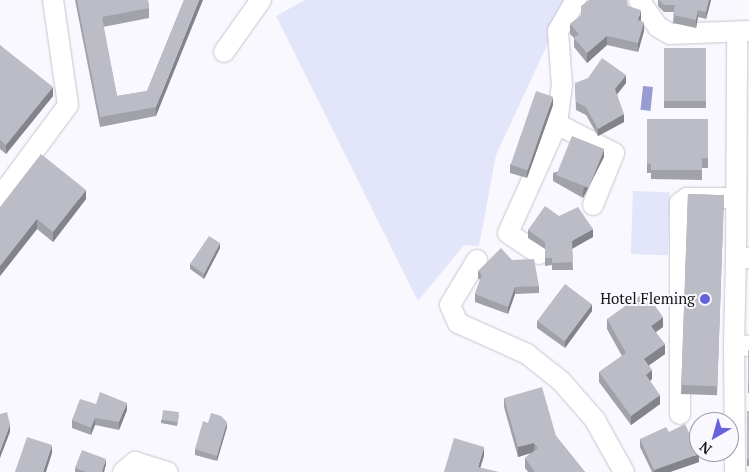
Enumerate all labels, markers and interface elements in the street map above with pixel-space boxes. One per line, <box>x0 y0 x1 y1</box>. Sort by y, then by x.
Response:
place label: Hotel Fleming <box>600 290 695 308</box>
marker: Hotel Fleming <box>699 293 711 305</box>
north arrow <box>689 412 739 462</box>
text: N <box>695 438 715 459</box>

